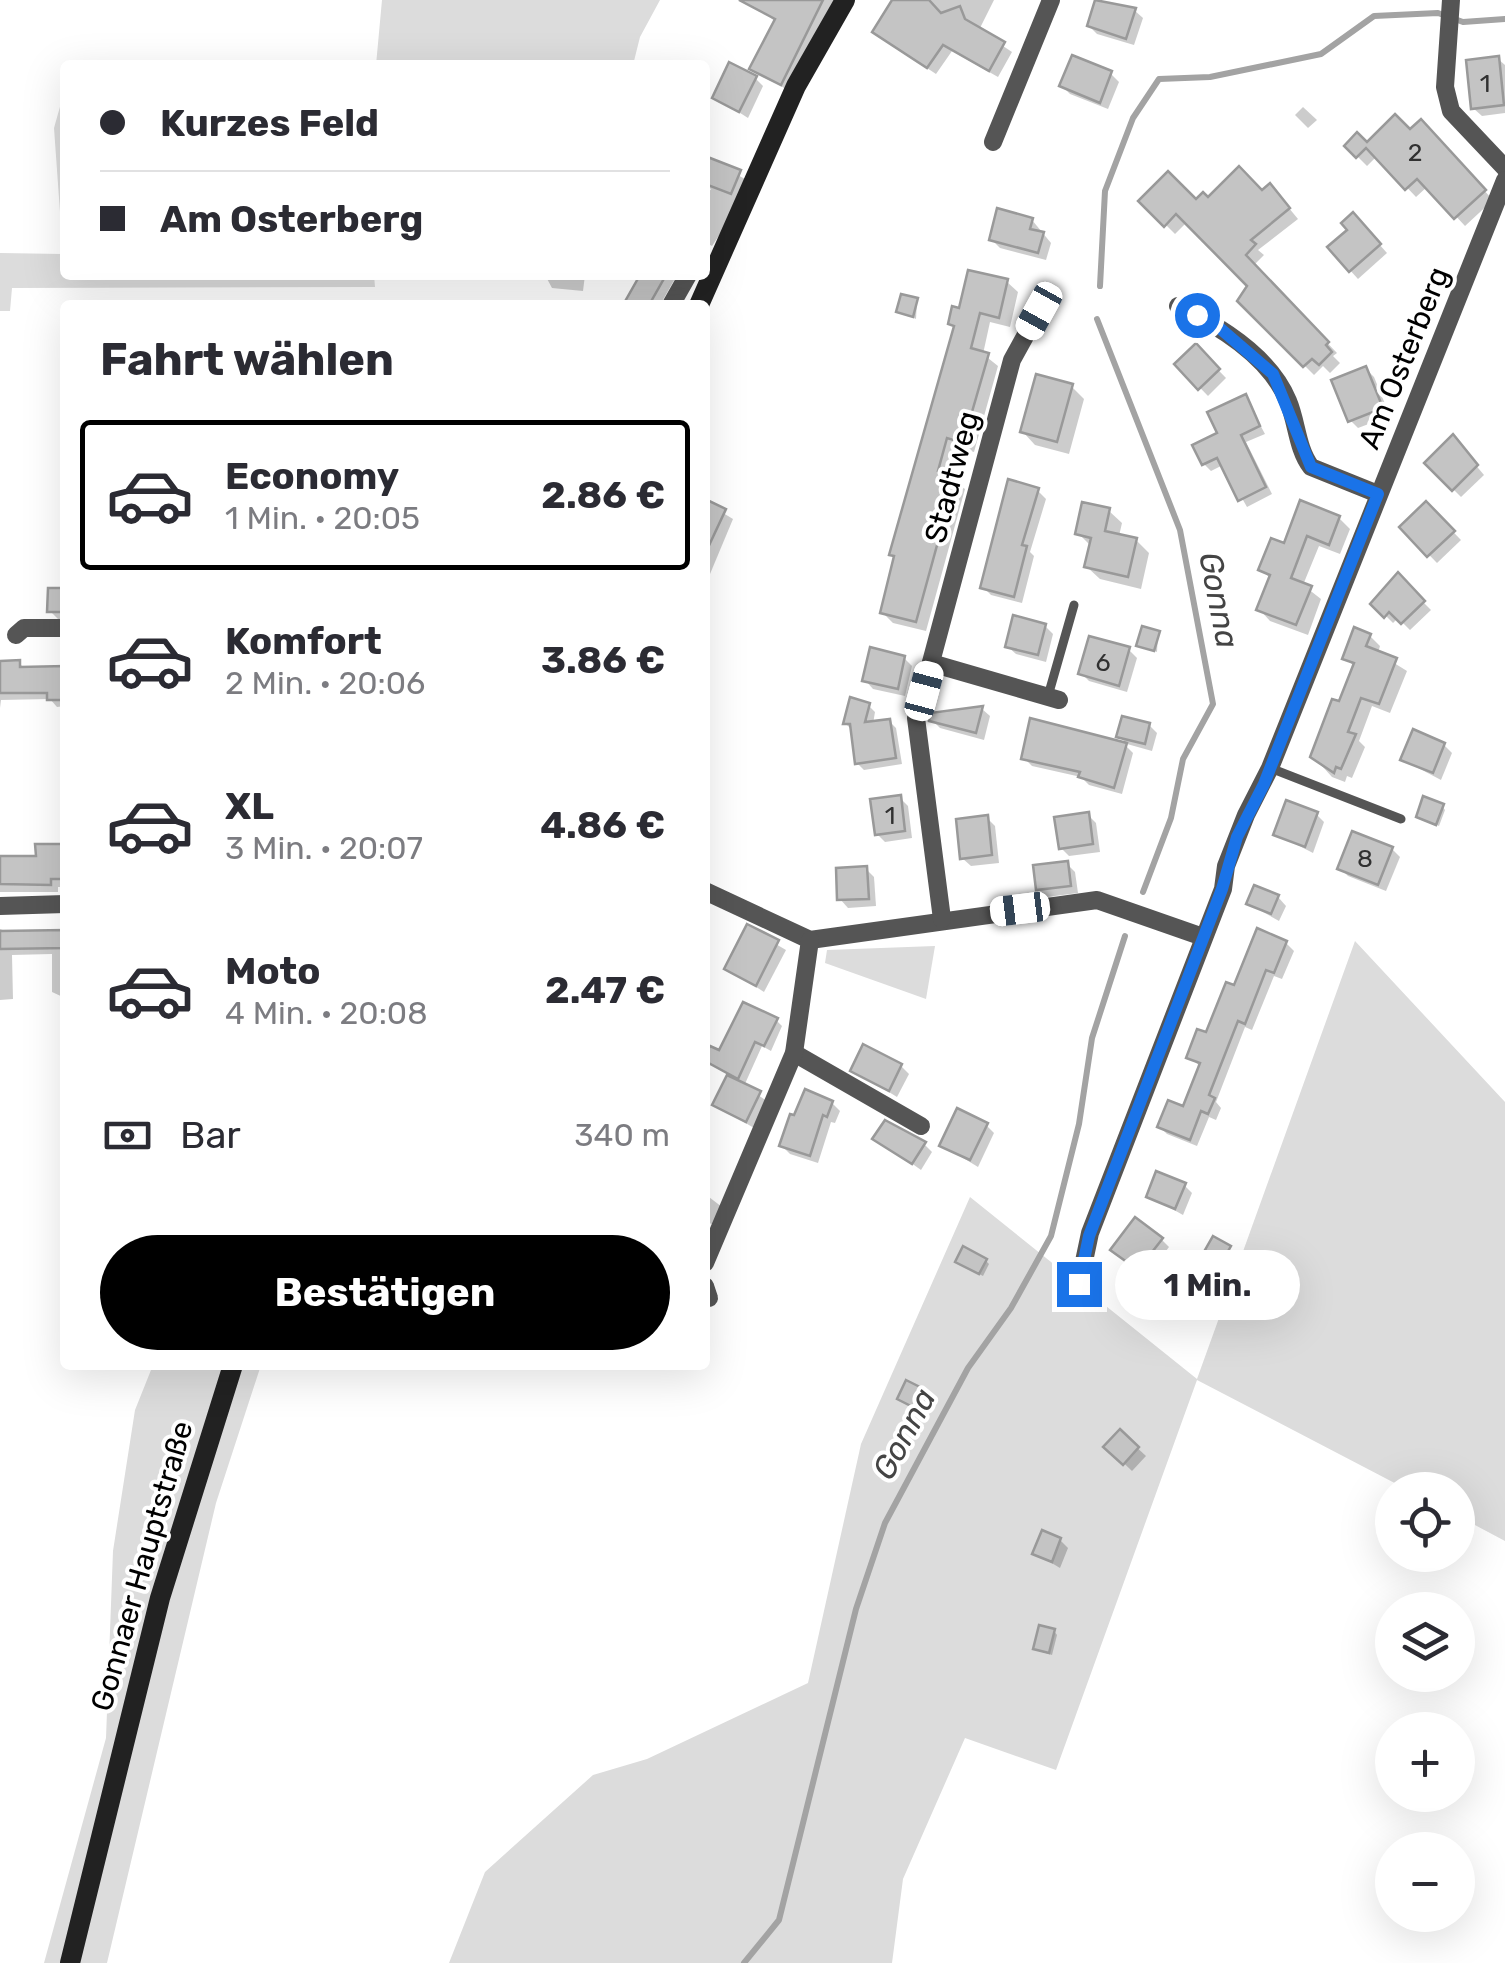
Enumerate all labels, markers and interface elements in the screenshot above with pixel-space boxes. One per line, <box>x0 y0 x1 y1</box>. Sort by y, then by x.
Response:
house number: 1 <box>1480 69 1490 98</box>
text: Kurzes Feld <box>160 100 379 146</box>
house number: 2 <box>1408 138 1422 167</box>
text: Am Osterberg <box>160 196 423 242</box>
street label: Am Osterberg <box>1351 262 1457 454</box>
car <box>1011 277 1067 345</box>
route start <box>1175 293 1220 338</box>
text: Fahrt wählen <box>100 333 394 386</box>
street label: Stadtweg <box>917 407 987 547</box>
icon: car <box>105 450 195 540</box>
text: Economy <box>225 453 399 499</box>
text: 2.86 € <box>541 472 665 518</box>
text: 1 Min. · 20:05 <box>225 499 420 537</box>
water label: Gonna <box>1191 548 1247 652</box>
icon: car <box>105 615 195 705</box>
text: Komfort <box>225 618 382 664</box>
text: 3.86 € <box>541 637 665 683</box>
house number: 6 <box>1095 648 1111 677</box>
car <box>902 658 946 724</box>
text: 2 Min. · 20:06 <box>225 664 425 702</box>
icon: car <box>105 780 195 870</box>
text: XL <box>225 783 274 829</box>
house number: 1 <box>885 801 895 830</box>
text: 4.86 € <box>540 802 665 848</box>
text: 3 Min. · 20:07 <box>225 829 423 867</box>
house number: 8 <box>1357 844 1373 873</box>
car <box>988 890 1052 928</box>
icon: car <box>105 945 195 1035</box>
text: Moto <box>225 948 321 994</box>
text: 2.47 € <box>545 967 665 1013</box>
text: 4 Min. · 20:08 <box>225 994 428 1032</box>
icon: cash <box>100 1108 155 1163</box>
text: Bar <box>180 1112 241 1158</box>
text: 340 m <box>574 1116 670 1154</box>
button: Bestätigen <box>100 1235 670 1350</box>
callout: 1 Min. <box>1114 1249 1299 1319</box>
route end <box>1057 1262 1102 1307</box>
text: 1 Min. <box>1163 1266 1252 1304</box>
water label: Gonna <box>864 1382 944 1486</box>
street label: Gonnaer Hauptstraße <box>83 1417 201 1715</box>
map controls <box>1375 1472 1475 1932</box>
button: locate <box>1375 1472 1475 1572</box>
button: layers <box>1375 1592 1475 1692</box>
button: + <box>1375 1712 1475 1812</box>
button: − <box>1375 1832 1475 1932</box>

